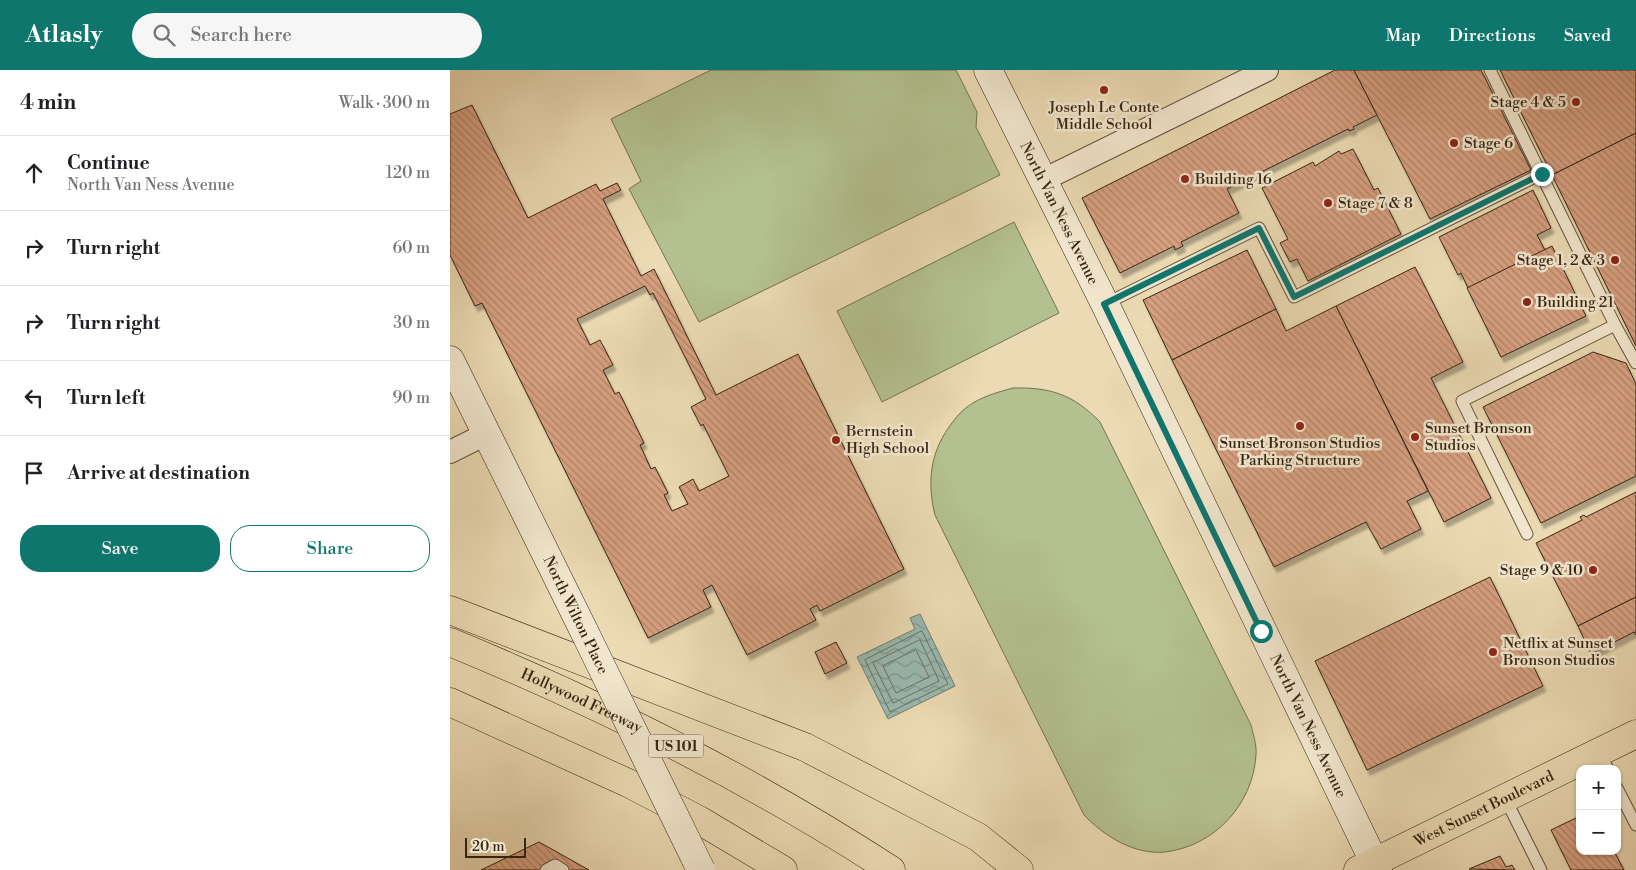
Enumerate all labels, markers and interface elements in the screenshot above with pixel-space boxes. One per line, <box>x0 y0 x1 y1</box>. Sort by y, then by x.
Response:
search box <box>132 13 482 58</box>
text: Atlasly <box>25 20 102 50</box>
icon: search <box>150 21 178 49</box>
text: Search here <box>190 23 292 47</box>
text: Map <box>1385 24 1421 47</box>
text: Directions <box>1449 24 1536 47</box>
text: Saved <box>1564 24 1611 47</box>
marker: Joseph Le Conte Middle School <box>1098 84 1110 96</box>
text: 4 min <box>20 90 76 116</box>
text: Walk · 300 m <box>339 93 430 113</box>
place label: Stage 4 & 5 <box>1491 93 1566 112</box>
marker: Stage 4 & 5 <box>1570 96 1582 108</box>
place label: Joseph Le Conte Middle School <box>1048 98 1159 134</box>
place label: Stage 6 <box>1464 134 1513 153</box>
marker: Stage 6 <box>1448 137 1460 149</box>
street label: North Van Ness Avenue <box>1015 139 1103 288</box>
text: Continue <box>67 151 150 175</box>
icon: ahead <box>20 159 48 187</box>
text: 120 m <box>386 163 430 183</box>
route end <box>1531 163 1554 186</box>
place label: Building 16 <box>1194 170 1272 189</box>
marker: Building 16 <box>1179 173 1191 185</box>
text: North Van Ness Avenue <box>67 175 235 195</box>
place label: Stage 7 & 8 <box>1338 194 1413 213</box>
marker: Stage 7 & 8 <box>1322 197 1334 209</box>
icon: right <box>20 234 48 262</box>
text: Turn right <box>67 236 160 260</box>
text: 60 m <box>392 238 430 258</box>
place label: Stage 1, 2 & 3 <box>1517 251 1605 270</box>
marker: Stage 1, 2 & 3 <box>1609 254 1621 266</box>
place label: Building 21 <box>1536 293 1614 312</box>
marker: Building 21 <box>1521 296 1533 308</box>
icon: right <box>20 309 48 337</box>
text: Turn right <box>67 311 160 335</box>
text: 30 m <box>393 313 430 333</box>
icon: left <box>20 384 48 412</box>
text: Turn left <box>67 386 146 410</box>
text: 90 m <box>392 388 430 408</box>
place label: Sunset Bronson Studios <box>1425 419 1532 455</box>
marker: Sunset Bronson Studios Parking Structure <box>1294 420 1306 432</box>
place label: Bernstein High School <box>845 422 930 458</box>
marker: Sunset Bronson Studios <box>1409 431 1421 443</box>
marker: Bernstein High School <box>830 434 842 446</box>
place label: Sunset Bronson Studios Parking Structure <box>1220 434 1380 470</box>
icon: arrive <box>20 459 48 487</box>
text: Arrive at destination <box>67 461 250 485</box>
button: Save <box>20 525 220 572</box>
button: Share <box>230 525 430 572</box>
street label: North Wilton Place <box>539 553 612 678</box>
place label: Stage 9 & 10 <box>1500 561 1583 580</box>
marker: Stage 9 & 10 <box>1587 564 1599 576</box>
route start <box>1250 620 1273 643</box>
place label: Netflix at Sunset Bronson Studios <box>1502 634 1615 670</box>
marker: Netflix at Sunset Bronson Studios <box>1487 646 1499 658</box>
street label: North Van Ness Avenue <box>1265 651 1351 801</box>
street label: Hollywood Freeway <box>518 664 646 738</box>
road number: US 101 <box>648 734 704 758</box>
map controls <box>1576 765 1621 855</box>
button: + <box>1576 765 1621 810</box>
street label: West Sunset Boulevard <box>1410 766 1558 852</box>
button: − <box>1576 810 1621 855</box>
scale bar <box>465 835 526 858</box>
text: 20 m <box>472 838 504 856</box>

